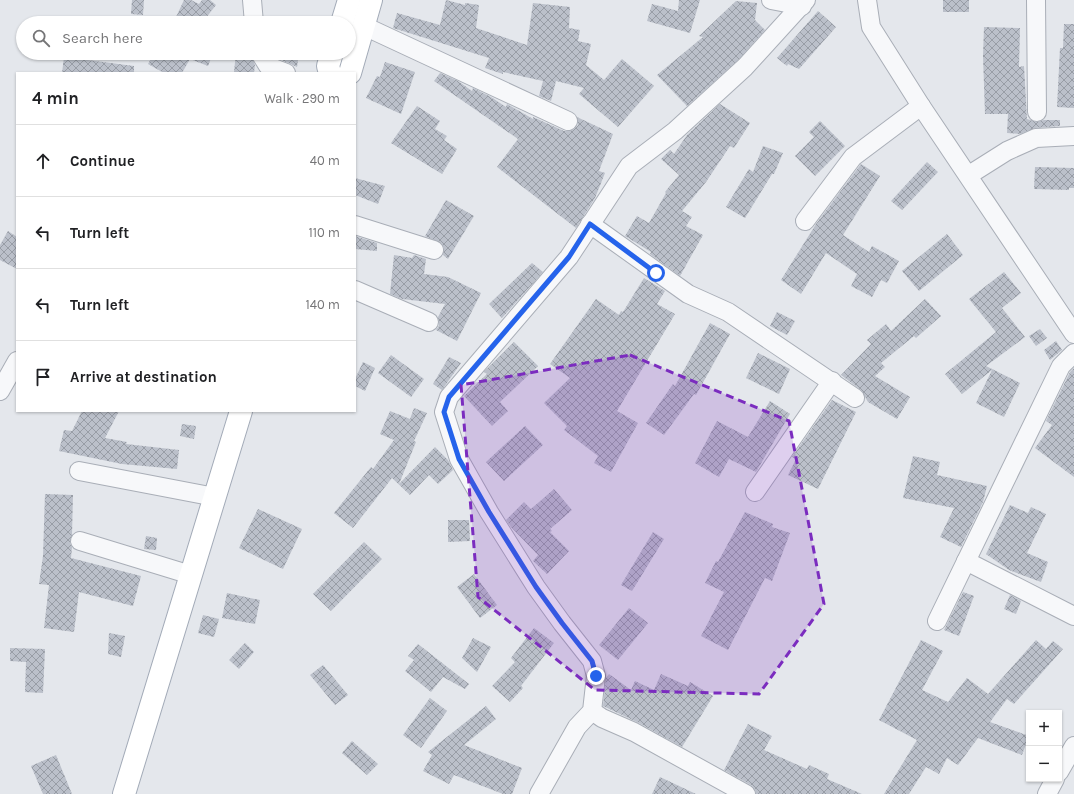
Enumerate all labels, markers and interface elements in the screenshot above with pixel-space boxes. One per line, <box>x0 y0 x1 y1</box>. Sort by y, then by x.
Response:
search box <box>16 16 356 60</box>
icon: search <box>30 27 52 49</box>
text: Search here <box>62 29 143 47</box>
text: 4 min <box>32 88 79 108</box>
text: Walk · 290 m <box>264 91 340 106</box>
icon: ahead <box>32 150 54 172</box>
text: Continue <box>70 152 135 170</box>
text: 40 m <box>310 153 340 168</box>
icon: left <box>32 222 54 244</box>
text: Turn left <box>70 224 129 242</box>
text: 110 m <box>308 225 340 240</box>
route start <box>647 264 665 282</box>
icon: left <box>32 294 54 316</box>
text: Turn left <box>70 296 129 314</box>
text: 140 m <box>305 297 340 312</box>
icon: arrive <box>32 366 54 388</box>
text: Arrive at destination <box>70 368 217 386</box>
route end <box>587 667 605 685</box>
map controls <box>1026 710 1062 782</box>
button: + <box>1026 710 1062 746</box>
button: − <box>1026 746 1062 782</box>

